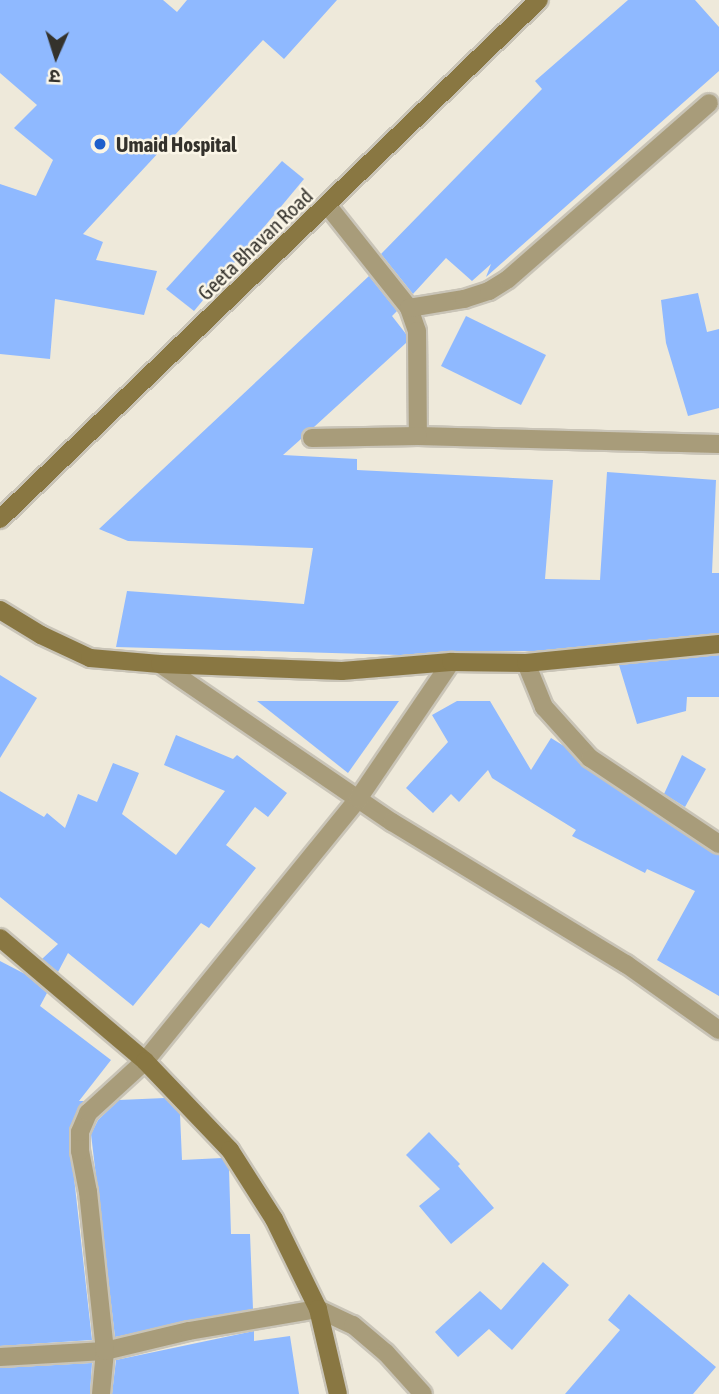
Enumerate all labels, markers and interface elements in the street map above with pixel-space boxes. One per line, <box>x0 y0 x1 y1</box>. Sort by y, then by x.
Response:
north arrow <box>21 21 91 91</box>
text: उ <box>49 66 61 88</box>
place label: Umaid Hospital <box>116 131 237 157</box>
marker: Umaid Hospital <box>90 134 110 154</box>
street label: Geeta Bhavan Road <box>192 183 318 305</box>

